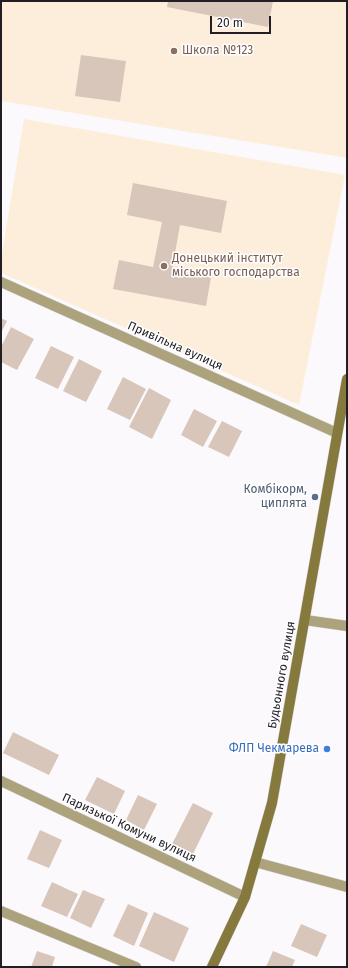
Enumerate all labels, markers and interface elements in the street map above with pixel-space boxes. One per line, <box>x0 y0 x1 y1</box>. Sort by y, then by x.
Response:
scale bar <box>212 8 273 34</box>
text: 20 m <box>217 16 243 30</box>
place label: Школа №123 <box>182 44 253 58</box>
marker: Школа №123 <box>169 46 179 56</box>
place label: Донецький інститут міського господарства <box>172 252 300 280</box>
marker: Донецький інститут міського господарства <box>159 261 169 271</box>
street label: Привільна вулиця <box>125 319 225 373</box>
place label: Комбікорм, циплята <box>244 483 307 511</box>
marker: Комбікорм, циплята <box>310 492 320 502</box>
street label: Будьонного вулиця <box>265 620 299 730</box>
place label: ФЛП Чекмарева <box>229 742 319 756</box>
marker: ФЛП Чекмарева <box>322 744 332 754</box>
street label: Паризької Комуни вулиця <box>60 791 198 865</box>

